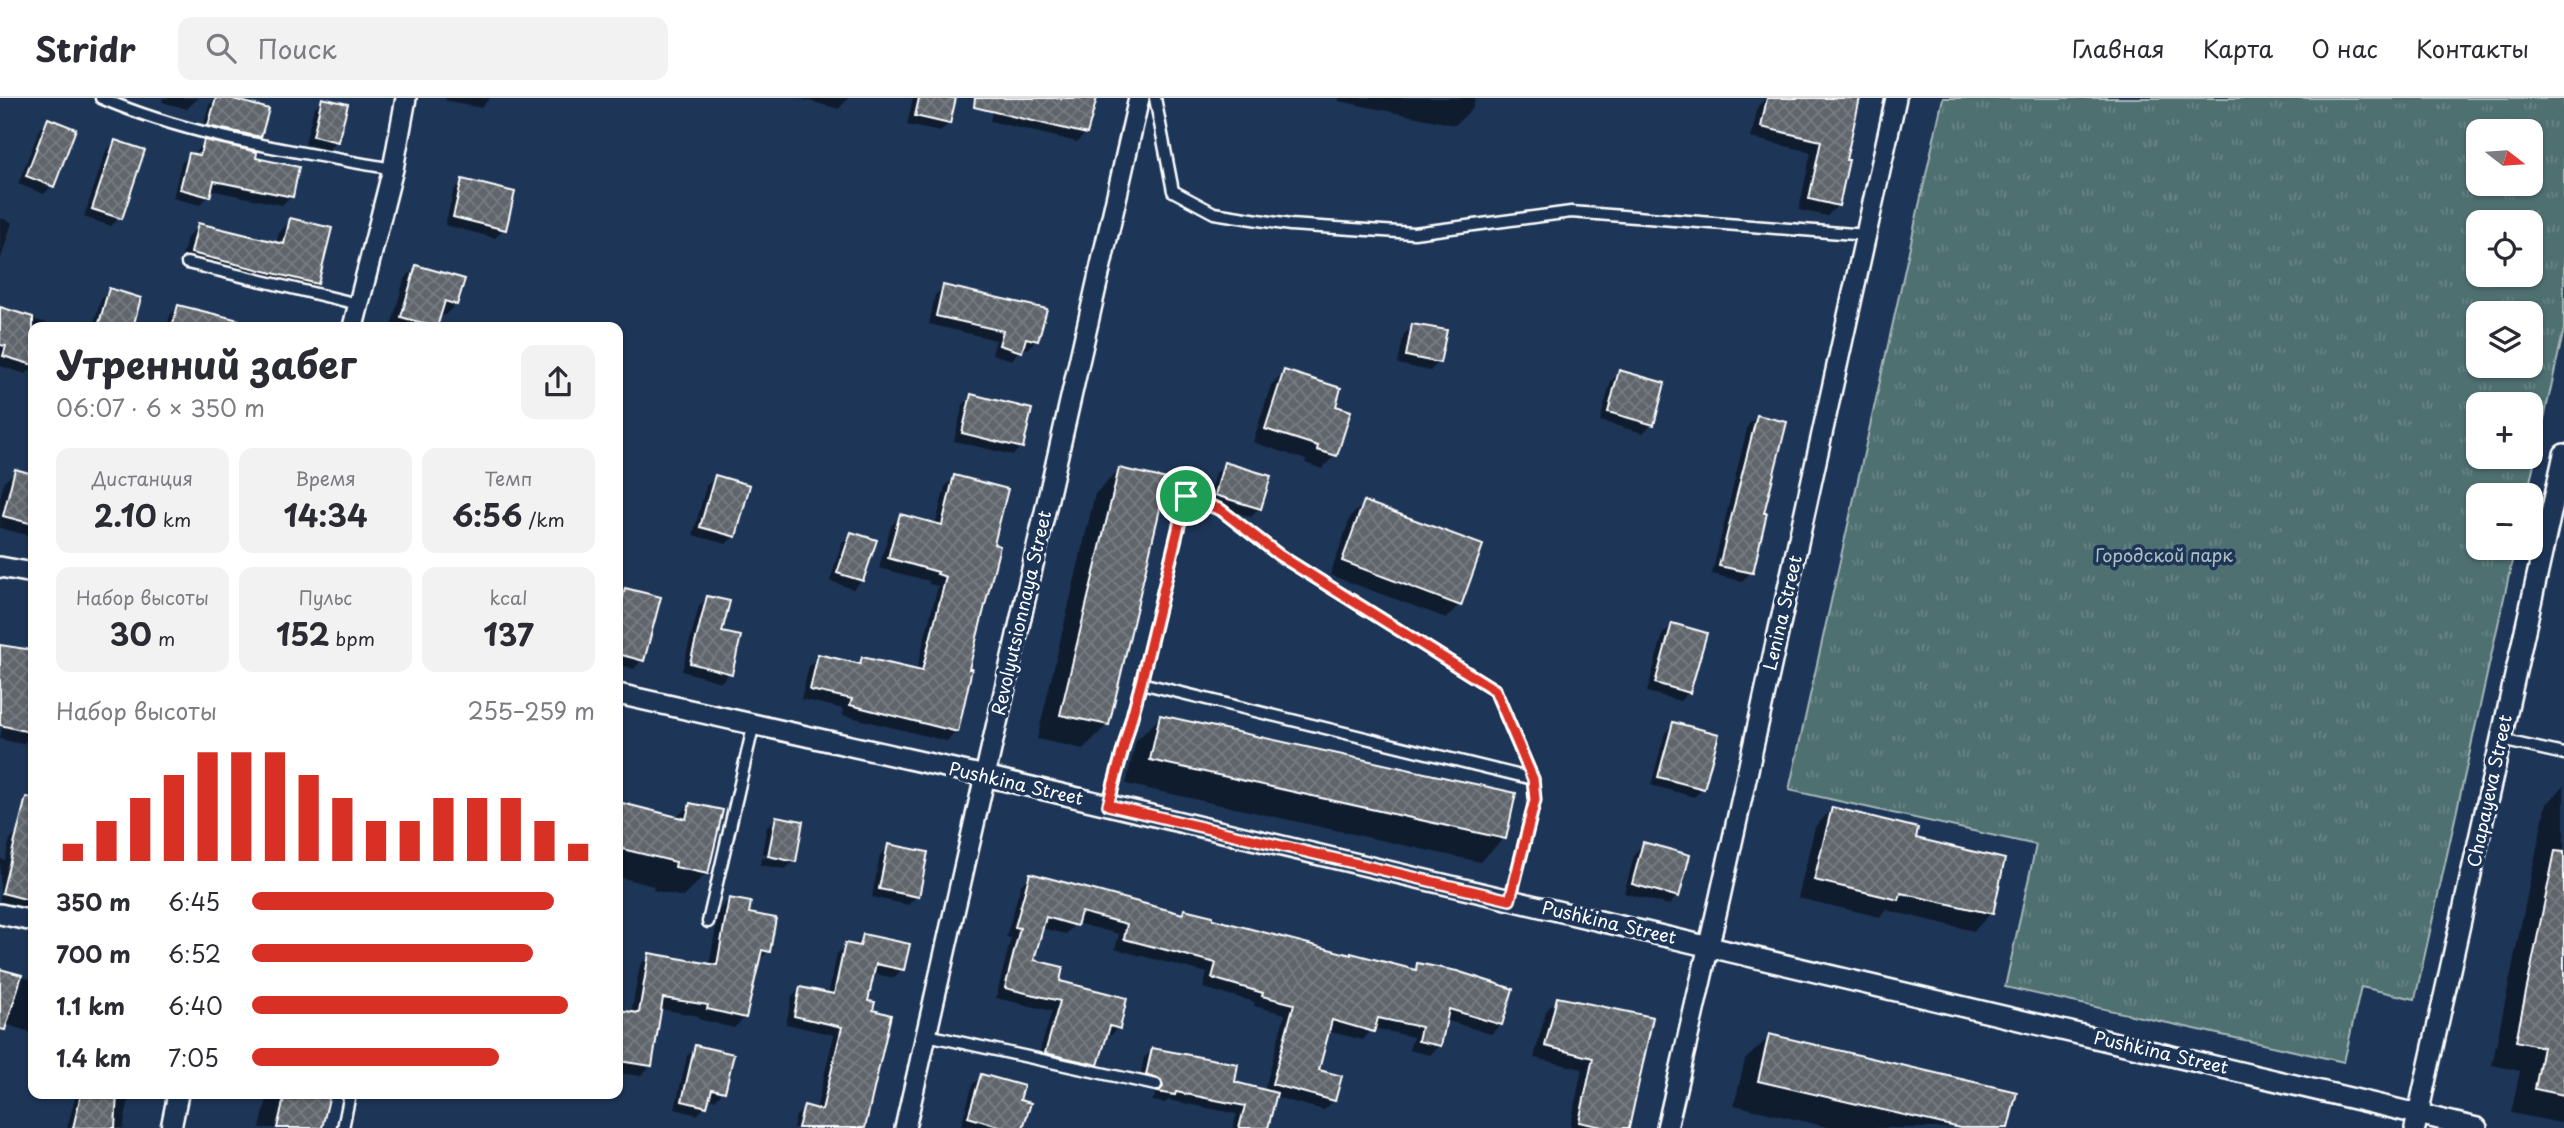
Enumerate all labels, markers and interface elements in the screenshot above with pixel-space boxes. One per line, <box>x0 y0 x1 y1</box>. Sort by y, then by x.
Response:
search box <box>178 17 668 80</box>
text: Stridr <box>35 23 136 73</box>
icon: search <box>202 29 240 67</box>
text: Поиск <box>258 29 337 68</box>
text: Главная <box>2072 30 2165 66</box>
text: Карта <box>2203 30 2273 66</box>
text: О нас <box>2311 30 2378 66</box>
text: Контакты <box>2416 30 2529 66</box>
north arrow <box>2466 119 2543 196</box>
map controls <box>2466 119 2543 560</box>
button: locate <box>2466 210 2543 287</box>
button: layers <box>2466 301 2543 378</box>
text: Утренний забег <box>56 335 356 392</box>
button: share <box>521 345 595 419</box>
text: 06:07 · 6 × 350 m <box>56 390 265 425</box>
button: + <box>2466 392 2543 469</box>
text: Дистанция <box>92 464 193 492</box>
text: Время <box>295 464 356 492</box>
text: Темп <box>484 464 533 492</box>
pin <box>1156 466 1216 526</box>
icon: arrive <box>1167 477 1205 515</box>
button: − <box>2466 483 2543 560</box>
text: 2.10 <box>94 492 157 537</box>
text: 14:34 <box>283 492 368 537</box>
text: 6:56 <box>452 492 522 537</box>
text: km <box>157 505 191 533</box>
text: /km <box>522 505 565 533</box>
street label: Revolyutsionnaya Street <box>984 508 1057 718</box>
park label: Городской парк <box>2095 541 2233 568</box>
street label: Lenina Street <box>1755 552 1808 673</box>
text: Набор высоты <box>76 583 209 611</box>
text: Пульс <box>299 583 352 611</box>
text: kcal <box>490 583 527 611</box>
text: 30 <box>110 611 152 656</box>
text: 152 <box>276 611 329 656</box>
text: 137 <box>483 611 534 656</box>
text: m <box>152 624 175 652</box>
text: bpm <box>329 624 375 652</box>
text: Набор высоты <box>56 693 217 728</box>
text: 255–259 m <box>468 693 595 728</box>
street label: Chapayeva Street <box>2459 712 2518 869</box>
street label: Pushkina Street <box>946 754 1086 811</box>
text: 350 m <box>56 884 131 919</box>
text: 6:45 <box>168 884 220 919</box>
street label: Pushkina Street <box>1539 893 1679 950</box>
text: 700 m <box>56 936 131 971</box>
text: 6:52 <box>168 936 221 971</box>
text: 1.1 km <box>56 988 125 1023</box>
text: 6:40 <box>168 988 223 1023</box>
street label: Pushkina Street <box>2091 1023 2231 1080</box>
text: 1.4 km <box>56 1040 131 1075</box>
text: 7:05 <box>168 1040 219 1075</box>

